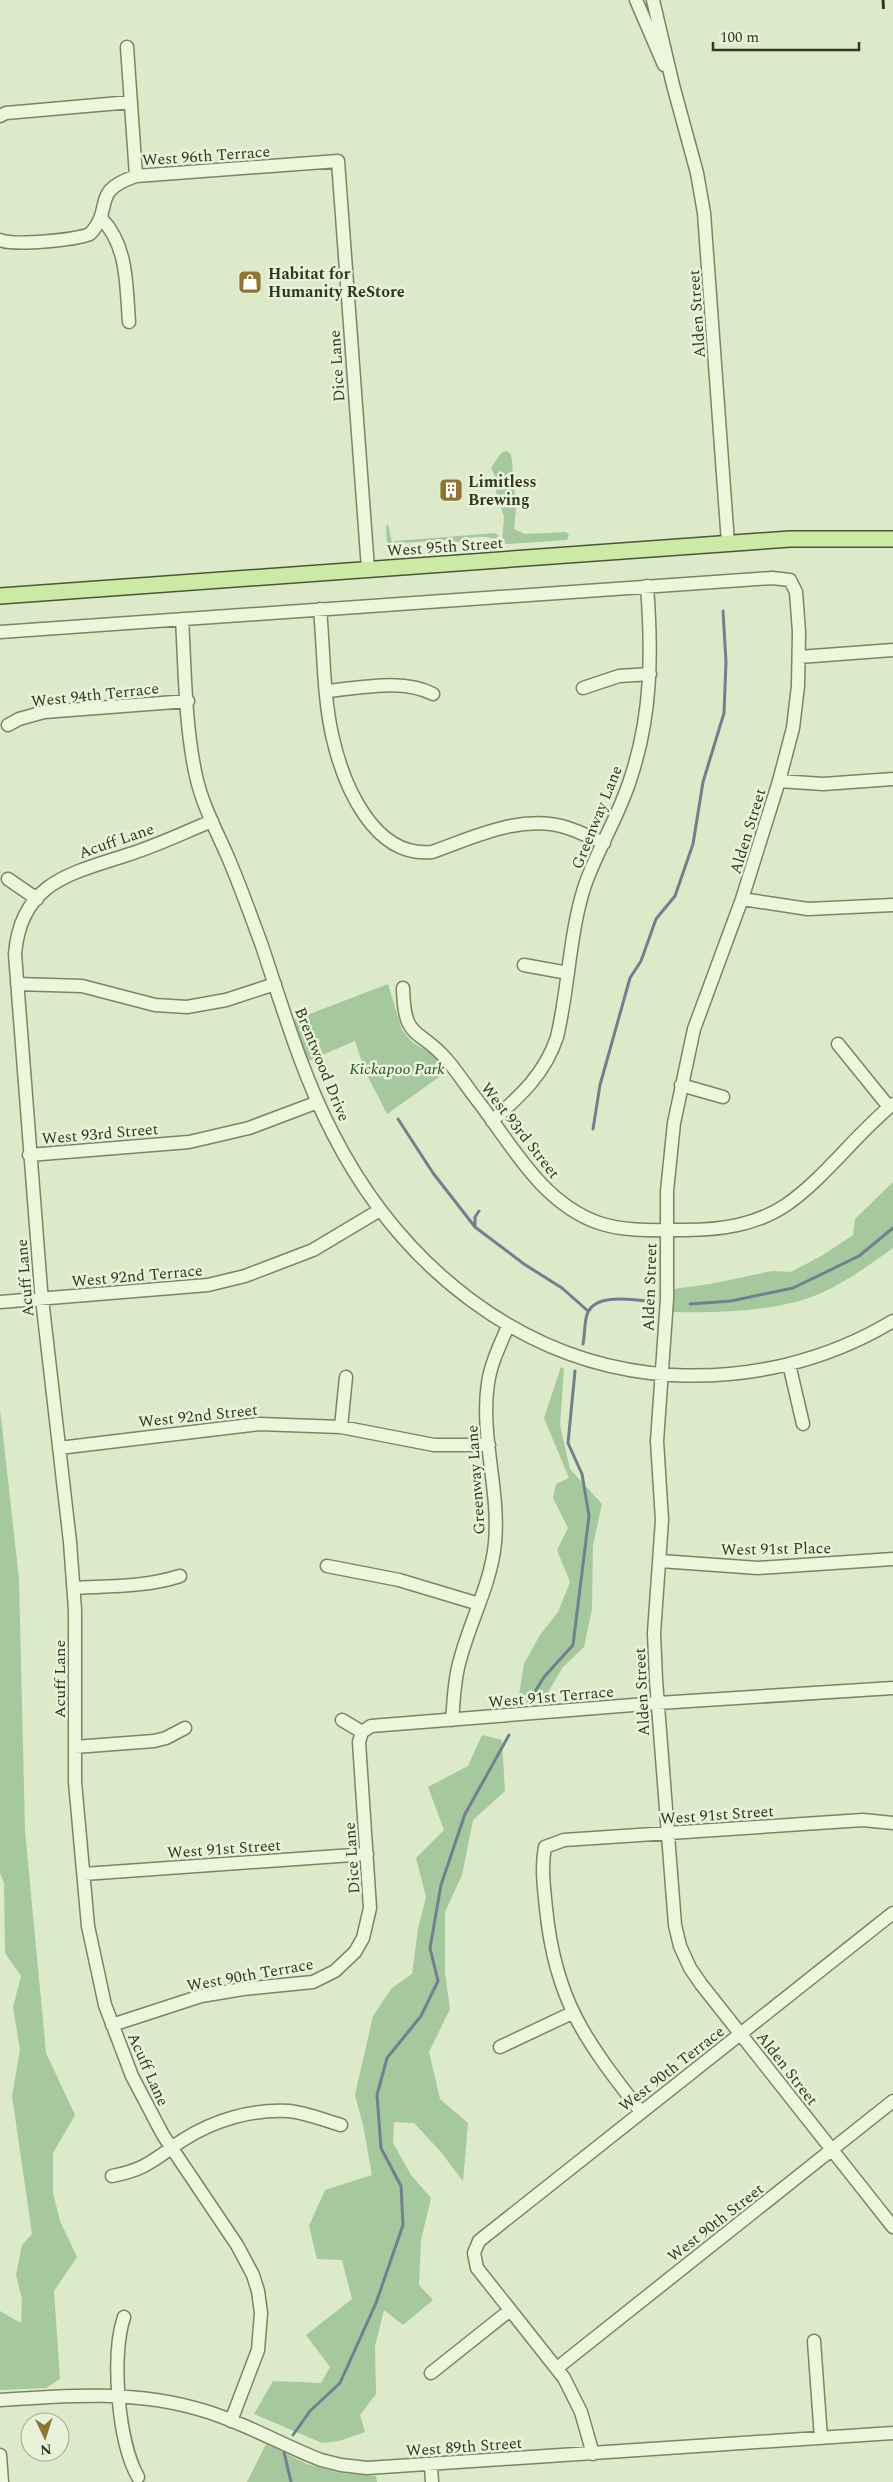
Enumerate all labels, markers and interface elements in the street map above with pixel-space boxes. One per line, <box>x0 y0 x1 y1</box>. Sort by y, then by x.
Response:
scale bar <box>713 20 859 52</box>
text: 100 m <box>720 26 759 49</box>
street label: West 96th Terrace <box>141 140 271 172</box>
place label: Habitat for Humanity ReStore <box>268 262 405 304</box>
shop icon: Habitat for Humanity ReStore <box>237 269 263 295</box>
street label: Alden Street <box>682 269 712 359</box>
street label: Dice Lane <box>323 329 351 403</box>
place label: Limitless Brewing <box>468 470 537 512</box>
building icon: Limitless Brewing <box>438 477 464 503</box>
street label: West 95th Street <box>386 531 504 563</box>
street label: West 94th Terrace <box>30 676 160 714</box>
street label: Greenway Lane <box>565 762 629 873</box>
street label: Alden Street <box>724 785 772 877</box>
street label: Acuff Lane <box>75 817 157 865</box>
street label: Brentwood Drive <box>288 1004 356 1125</box>
park label: Kickapoo Park <box>349 1057 445 1081</box>
street label: West 93rd Street <box>475 1077 566 1184</box>
street label: West 93rd Street <box>41 1117 160 1151</box>
street label: Acuff Lane <box>10 1238 40 1318</box>
street label: Alden Street <box>636 1242 664 1332</box>
street label: West 92nd Terrace <box>70 1258 204 1294</box>
street label: West 92nd Street <box>137 1398 259 1434</box>
street label: Greenway Lane <box>460 1424 492 1536</box>
street label: West 91st Place <box>721 1536 831 1562</box>
street label: Acuff Lane <box>48 1640 72 1718</box>
street label: Alden Street <box>628 1647 656 1737</box>
street label: West 91st Terrace <box>487 1680 615 1714</box>
street label: West 91st Street <box>659 1799 775 1831</box>
street label: Dice Lane <box>338 1821 366 1895</box>
street label: West 91st Street <box>166 1833 282 1865</box>
street label: West 90th Terrace <box>185 1952 315 1998</box>
street label: West 90th Terrace <box>614 2020 730 2118</box>
street label: Alden Street <box>751 2026 824 2111</box>
street label: Acuff Lane <box>121 2029 175 2110</box>
street label: West 90th Street <box>662 2177 769 2268</box>
north arrow <box>20 2412 70 2462</box>
street label: West 89th Street <box>405 2431 523 2463</box>
text: N <box>39 2439 52 2460</box>

